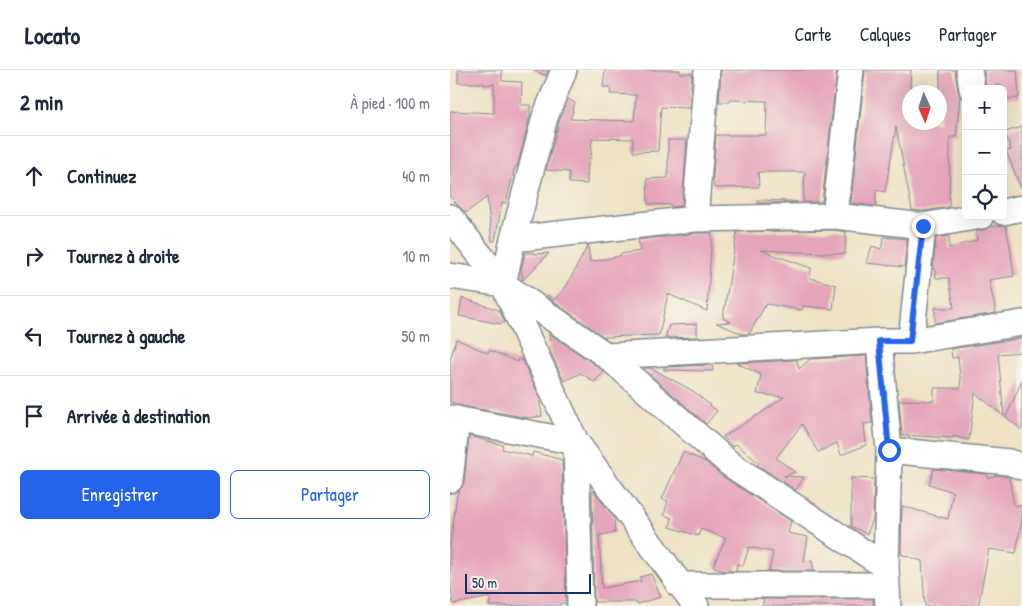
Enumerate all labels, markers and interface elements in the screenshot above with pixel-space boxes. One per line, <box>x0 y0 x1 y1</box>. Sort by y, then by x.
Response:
text: Locato <box>25 19 80 51</box>
text: Carte <box>794 22 832 47</box>
text: Calques <box>860 22 911 47</box>
text: Partager <box>939 22 997 47</box>
north arrow <box>902 85 947 130</box>
map controls <box>962 85 1007 220</box>
button: + <box>962 85 1007 130</box>
text: 2 min <box>20 88 63 117</box>
text: À pied · 100 m <box>350 92 430 114</box>
button: − <box>962 130 1007 175</box>
icon: ahead <box>20 162 48 190</box>
text: Continuez <box>67 163 136 189</box>
text: 40 m <box>402 165 430 187</box>
button: locate <box>962 175 1007 220</box>
route end <box>912 215 935 238</box>
icon: right <box>20 242 48 270</box>
text: Tournez à droite <box>67 243 180 269</box>
text: 10 m <box>402 245 430 267</box>
icon: left <box>20 322 48 350</box>
text: Tournez à gauche <box>67 323 185 349</box>
text: 50 m <box>402 325 430 347</box>
icon: arrive <box>20 402 48 430</box>
text: Arrivée à destination <box>67 403 210 429</box>
route start <box>878 439 901 462</box>
button: Enregistrer <box>20 470 220 519</box>
button: Partager <box>230 470 430 519</box>
scale bar <box>465 571 591 594</box>
text: 50 m <box>472 573 497 592</box>

